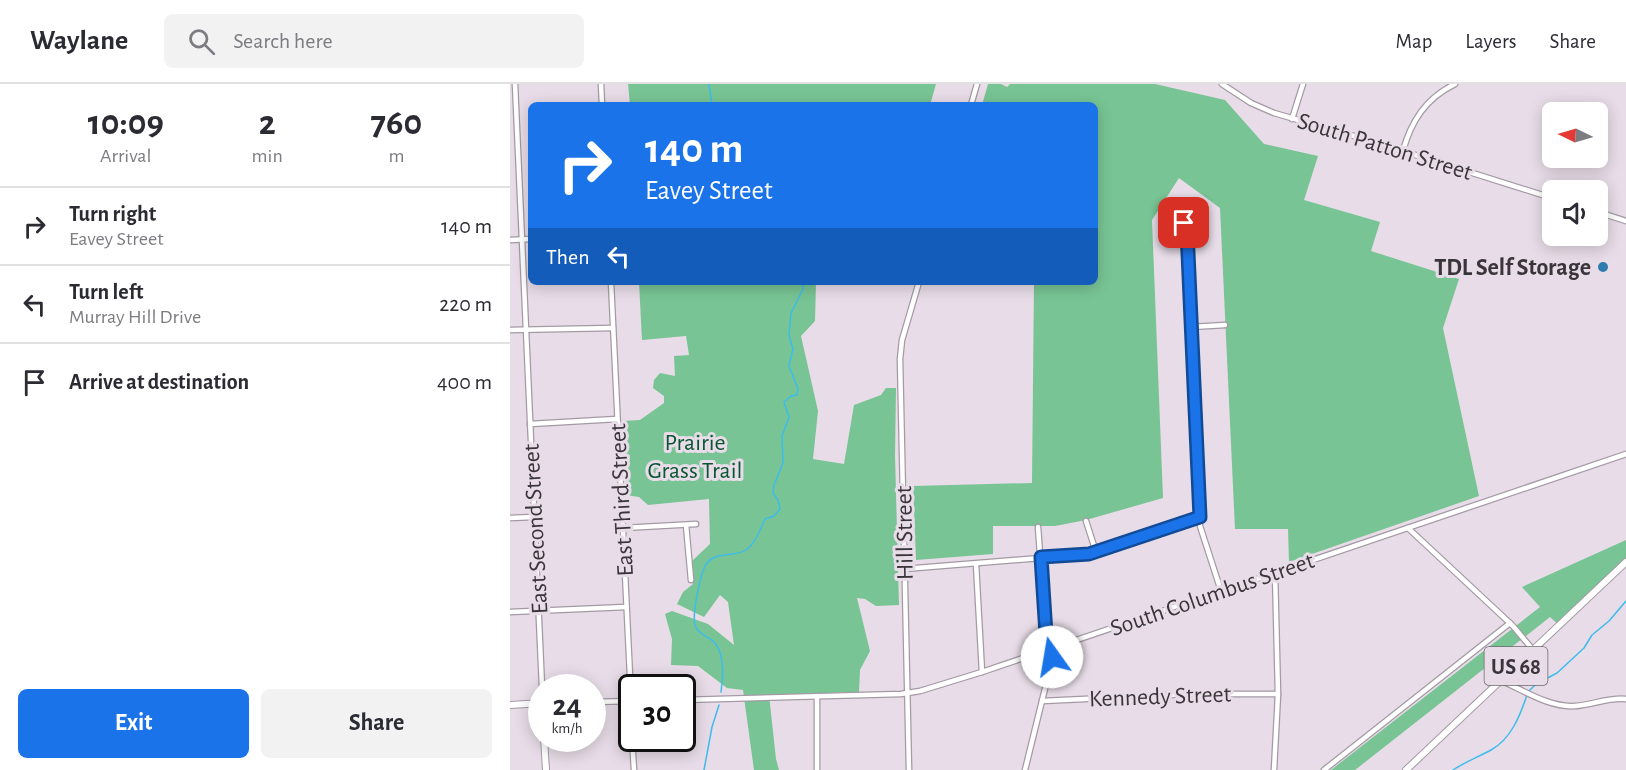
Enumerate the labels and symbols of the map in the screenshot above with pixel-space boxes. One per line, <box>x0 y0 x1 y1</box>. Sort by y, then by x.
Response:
north arrow <box>1542 102 1608 168</box>
street label: South Patton Street <box>1295 109 1475 185</box>
pin <box>1158 197 1209 248</box>
place label: TDL Self Storage <box>1434 256 1591 280</box>
marker: TDL Self Storage <box>1596 260 1610 274</box>
street label: East Third Street <box>606 423 638 577</box>
park label: Prairie Grass Trail <box>648 431 742 483</box>
street label: East Second Street <box>520 443 552 615</box>
street label: Hill Street <box>892 485 918 580</box>
street label: South Columbus Street <box>1107 549 1318 641</box>
position arrow <box>1020 625 1084 689</box>
road number: US 68 <box>1484 647 1548 685</box>
speed limit sign: 30 <box>618 674 696 752</box>
street label: Kennedy Street <box>1088 683 1232 711</box>

